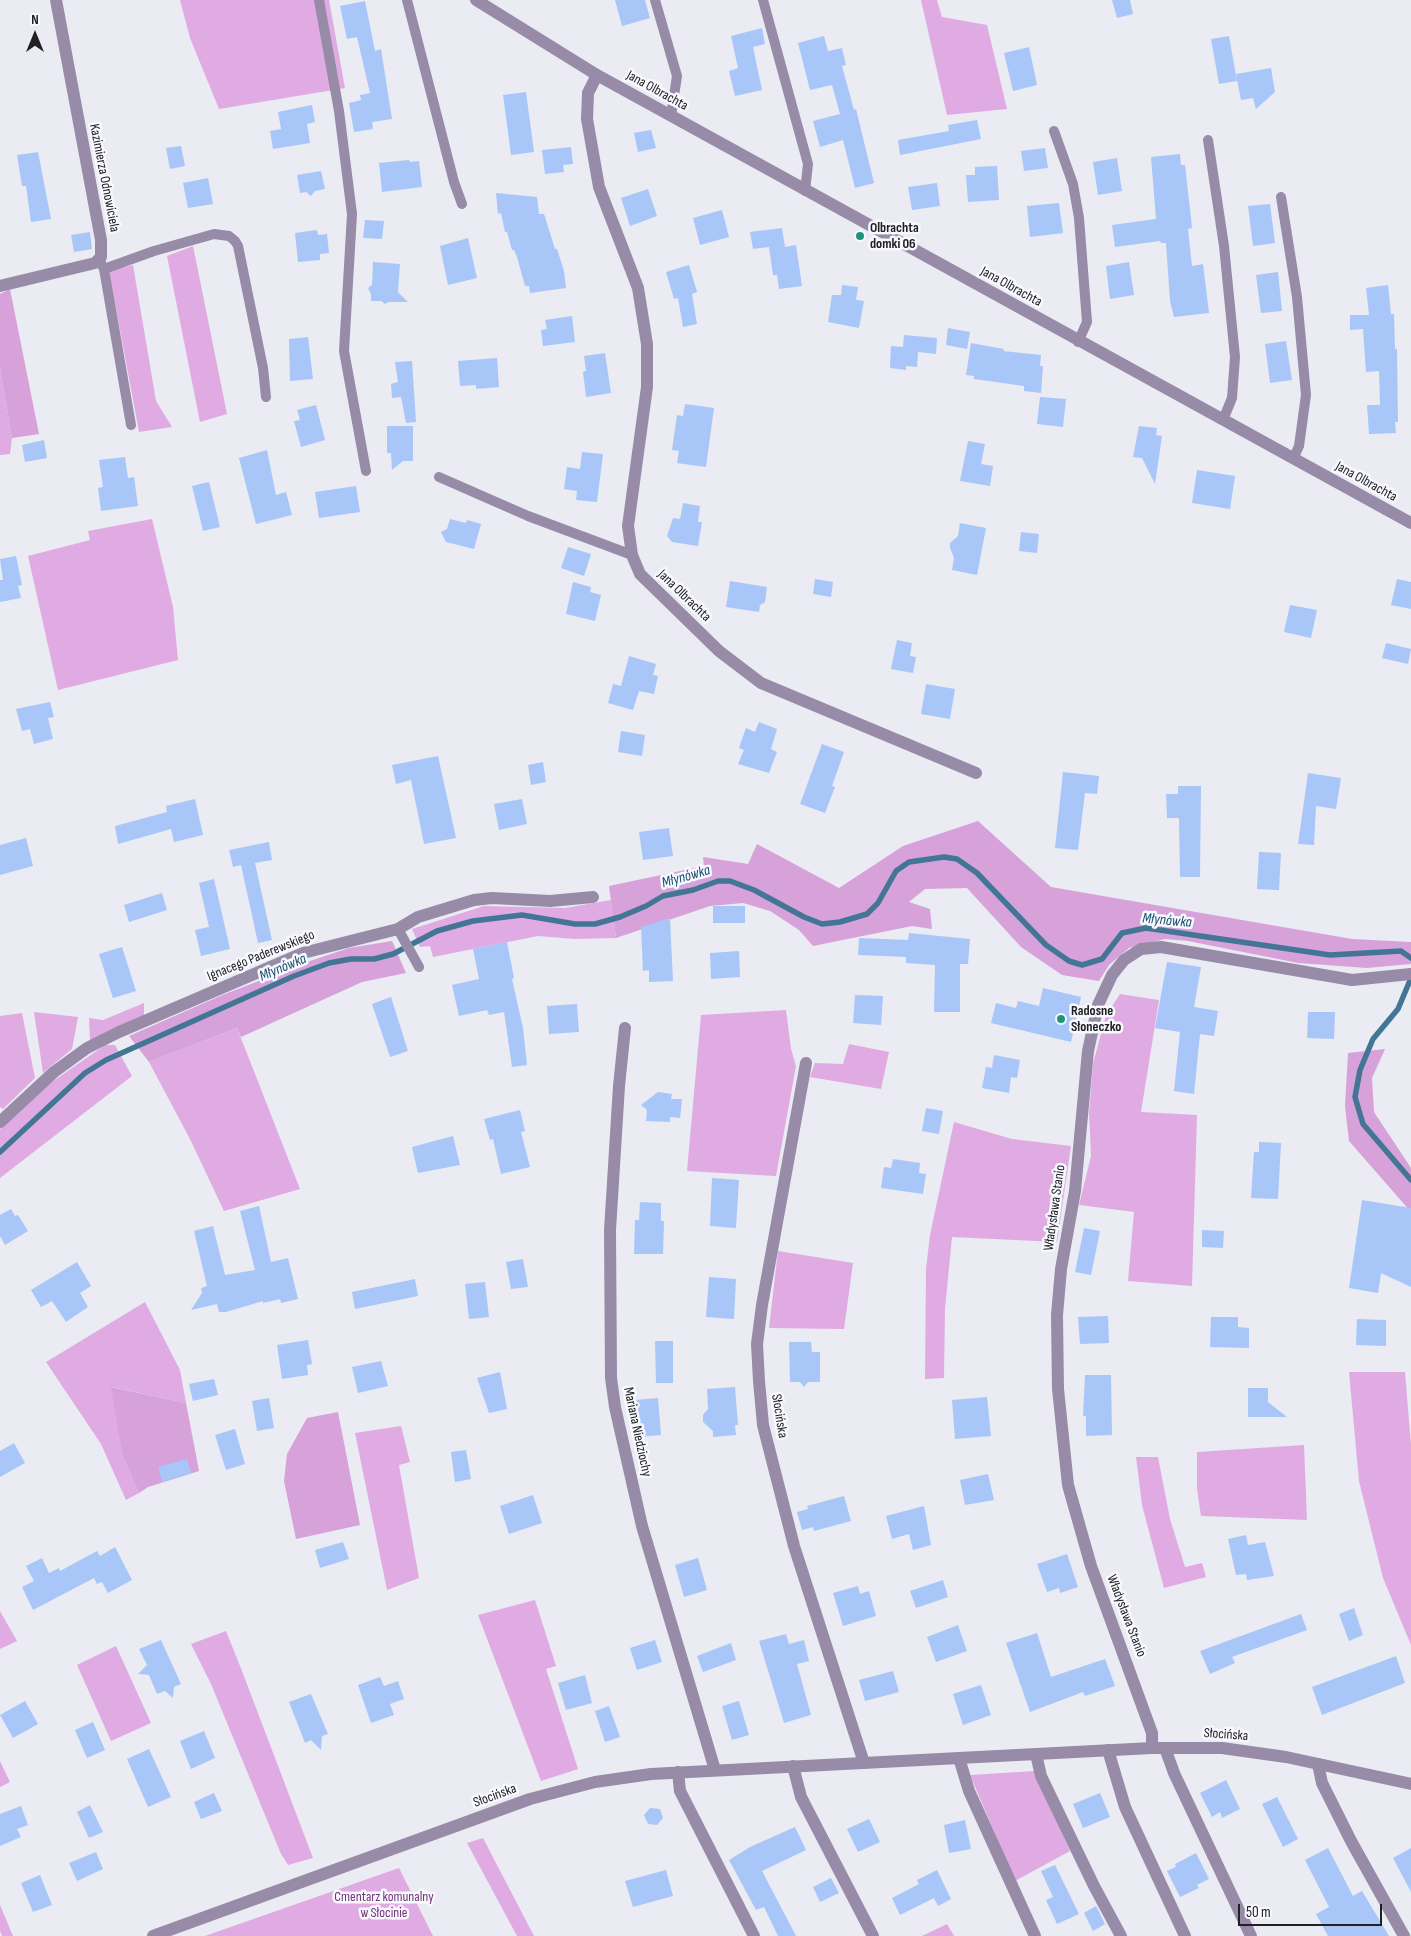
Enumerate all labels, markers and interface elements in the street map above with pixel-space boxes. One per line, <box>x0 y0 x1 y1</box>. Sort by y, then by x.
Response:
north arrow <box>10 10 60 60</box>
text: N <box>31 11 39 28</box>
street label: Jana Olbrachta <box>623 67 691 115</box>
street label: Kazimierza Odnowiciela <box>85 122 123 234</box>
place label: Olbrachta domki 06 <box>870 220 919 252</box>
marker: Olbrachta domki 06 <box>854 230 866 242</box>
street label: Jana Olbrachta <box>977 263 1045 311</box>
street label: Jana Olbrachta <box>1332 458 1400 506</box>
street label: Jana Olbrachta <box>654 566 714 626</box>
water label: Młynówka <box>660 862 712 892</box>
water label: Młynówka <box>1142 910 1192 932</box>
street label: Ignacego Paderewskiego <box>205 927 317 985</box>
water label: Młynówka <box>257 950 309 986</box>
place label: Radosne Słoneczko <box>1071 1003 1121 1036</box>
marker: Radosne Słoneczko <box>1055 1013 1067 1025</box>
street label: Władysława Stanio <box>1041 1164 1069 1252</box>
street label: Mariana Niedziochy <box>619 1386 655 1478</box>
street label: Słocińska <box>767 1393 791 1439</box>
street label: Władysława Stanio <box>1103 1573 1149 1659</box>
street label: Słocińska <box>1203 1725 1249 1745</box>
street label: Słocińska <box>471 1781 519 1811</box>
park label: Cmentarz komunalny w Słocinie <box>334 1889 434 1921</box>
scale bar <box>1241 1894 1385 1926</box>
text: 50 m <box>1246 1903 1271 1922</box>

